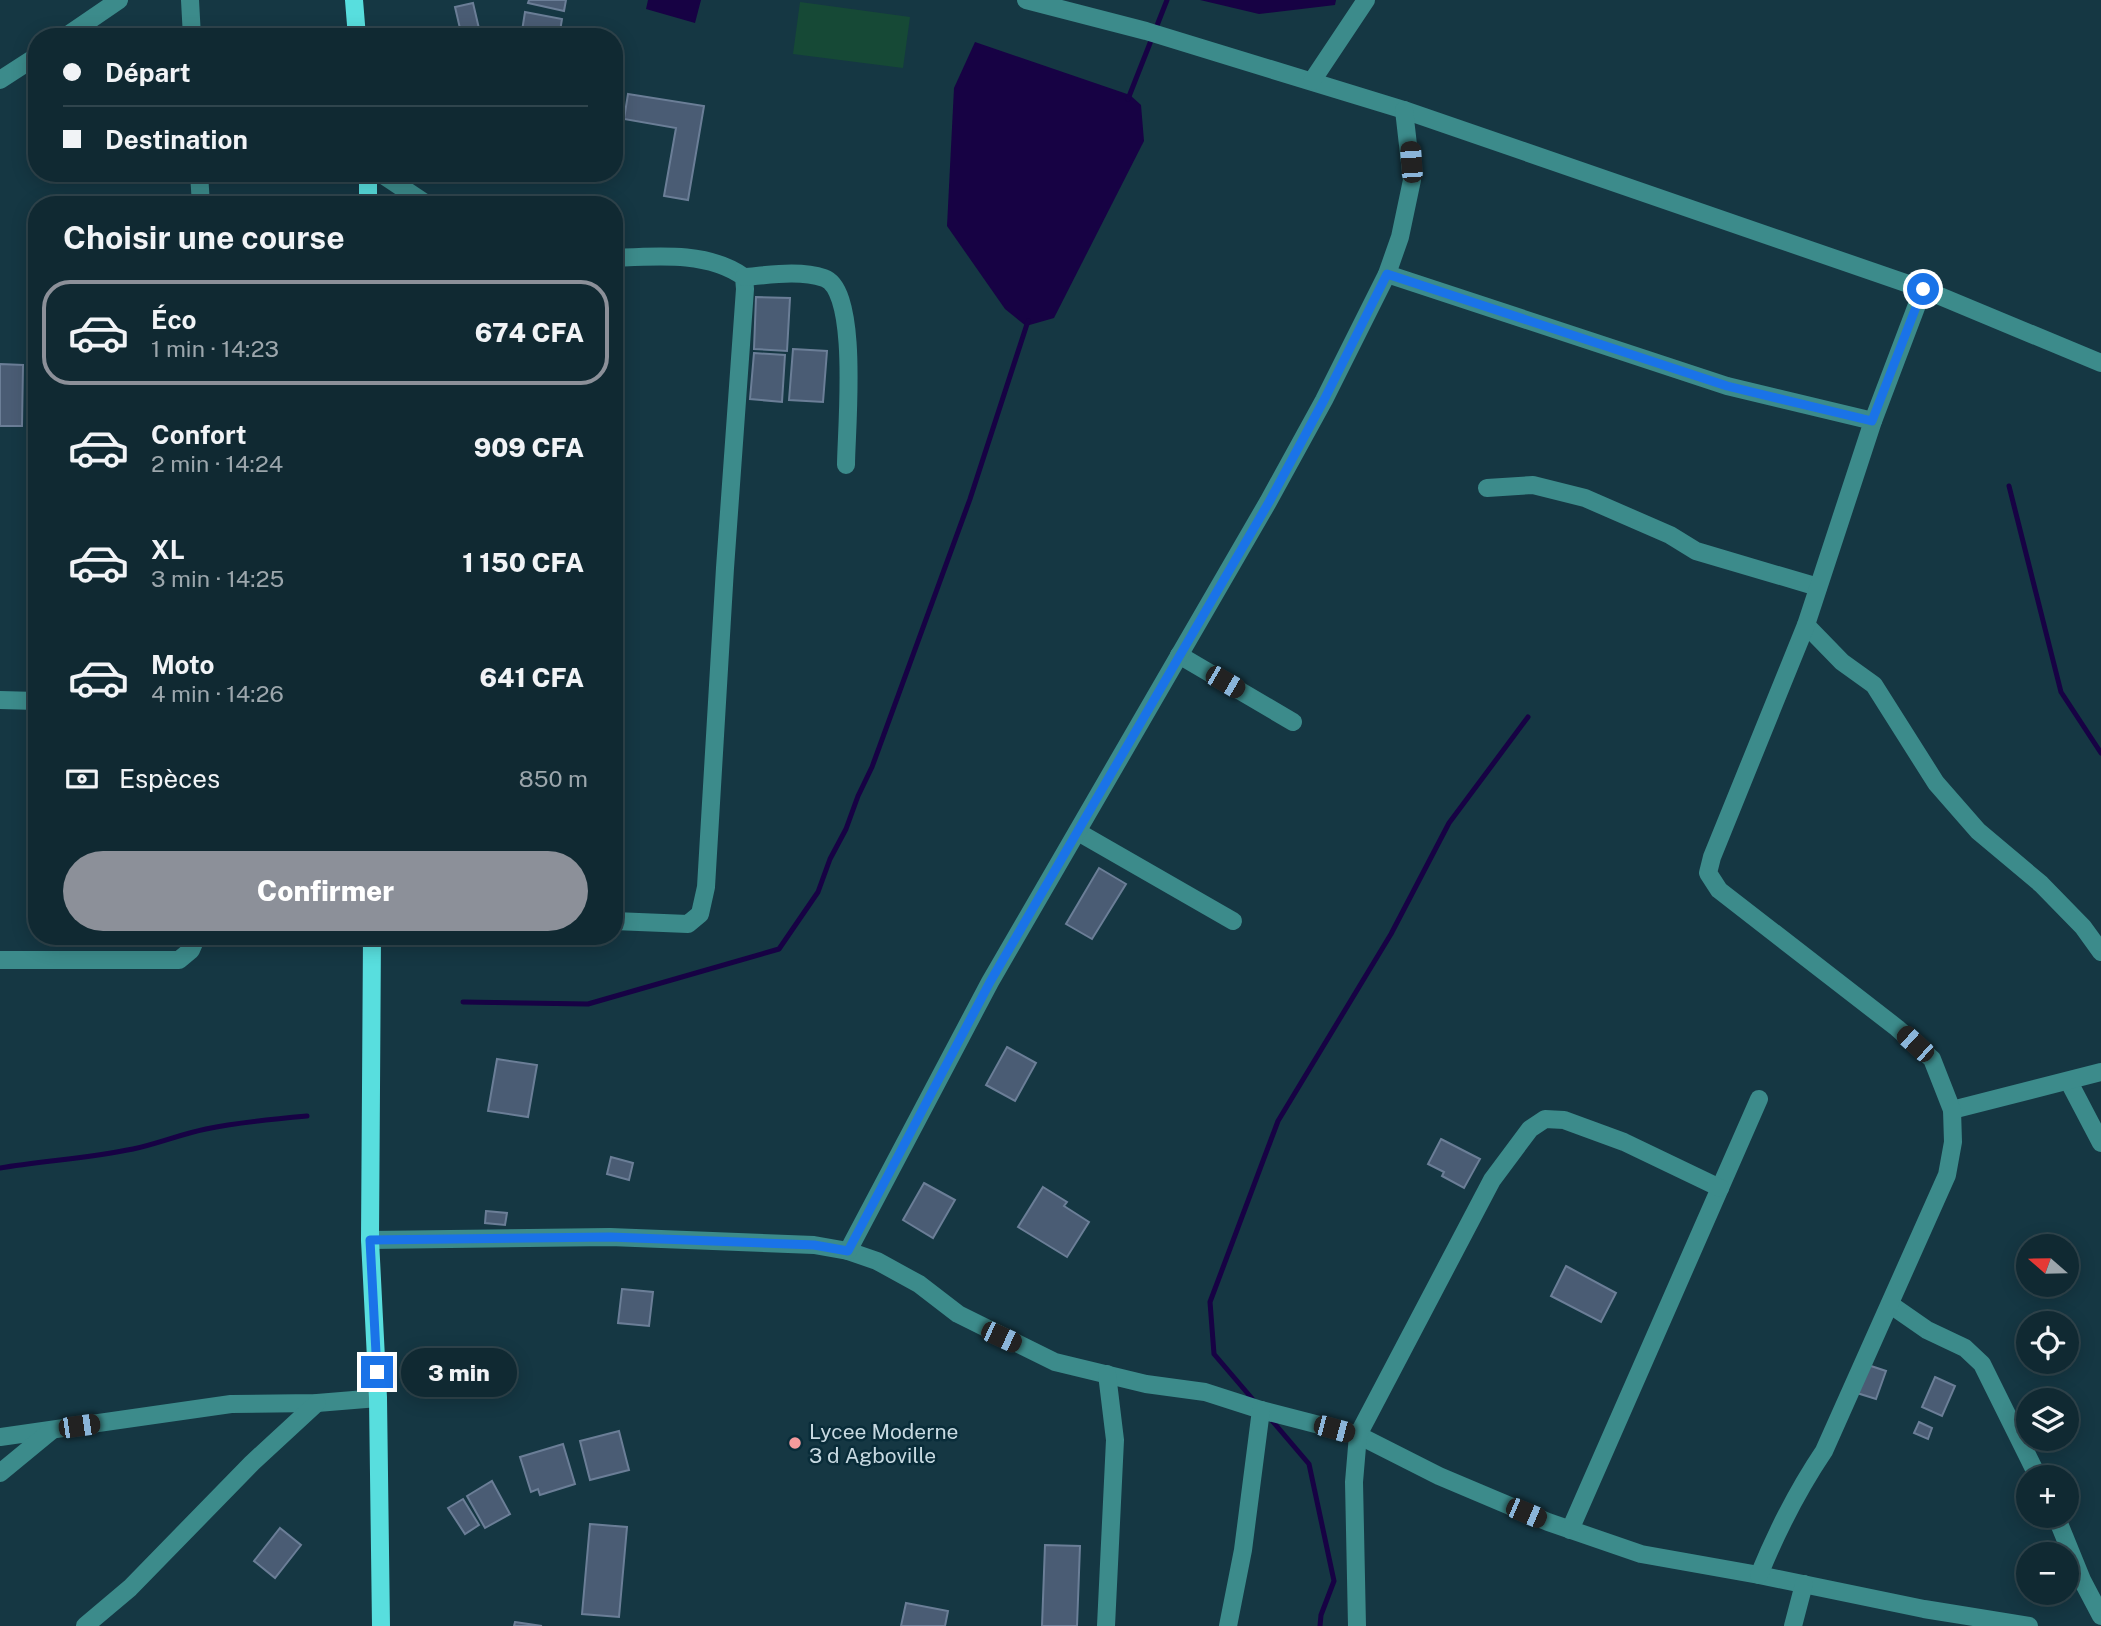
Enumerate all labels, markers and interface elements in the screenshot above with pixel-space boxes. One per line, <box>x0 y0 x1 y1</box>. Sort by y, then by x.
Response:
text: Départ <box>105 57 191 88</box>
text: Destination <box>105 124 248 155</box>
car <box>1400 140 1423 184</box>
text: Choisir une course <box>63 219 345 256</box>
route start <box>1907 273 1939 305</box>
icon: car <box>67 301 130 364</box>
text: Éco <box>151 304 197 335</box>
text: 674 CFA <box>475 317 584 348</box>
text: 1 min · 14:23 <box>151 335 279 362</box>
icon: car <box>67 416 130 479</box>
text: Confort <box>151 419 247 450</box>
text: 909 CFA <box>474 432 584 463</box>
text: 2 min · 14:24 <box>151 450 283 477</box>
icon: car <box>67 531 130 594</box>
text: XL <box>151 534 185 565</box>
text: 1 150 CFA <box>462 547 584 578</box>
text: 3 min · 14:25 <box>151 565 284 592</box>
icon: car <box>67 646 130 709</box>
text: Moto <box>151 649 214 680</box>
text: 641 CFA <box>480 662 584 693</box>
car <box>1202 662 1249 702</box>
text: 4 min · 14:26 <box>151 680 284 707</box>
icon: cash <box>63 760 101 798</box>
text: Espèces <box>119 763 220 794</box>
text: 850 m <box>519 765 588 792</box>
button: Confirmer <box>63 851 588 931</box>
car <box>1893 1022 1938 1066</box>
north arrow <box>2016 1234 2079 1297</box>
map controls <box>2016 1234 2079 1605</box>
button: locate <box>2016 1311 2079 1374</box>
car <box>978 1319 1025 1355</box>
callout: 3 min <box>402 1348 517 1396</box>
route end <box>361 1356 393 1388</box>
text: 3 min <box>428 1359 490 1386</box>
button: layers <box>2016 1388 2079 1451</box>
car <box>57 1413 102 1439</box>
car <box>1311 1413 1358 1445</box>
place label: Lycee Moderne 3 d Agboville <box>809 1419 958 1468</box>
marker: Lycee Moderne 3 d Agboville <box>787 1435 803 1451</box>
button: + <box>2016 1465 2079 1528</box>
car <box>1503 1495 1550 1531</box>
button: − <box>2016 1542 2079 1605</box>

